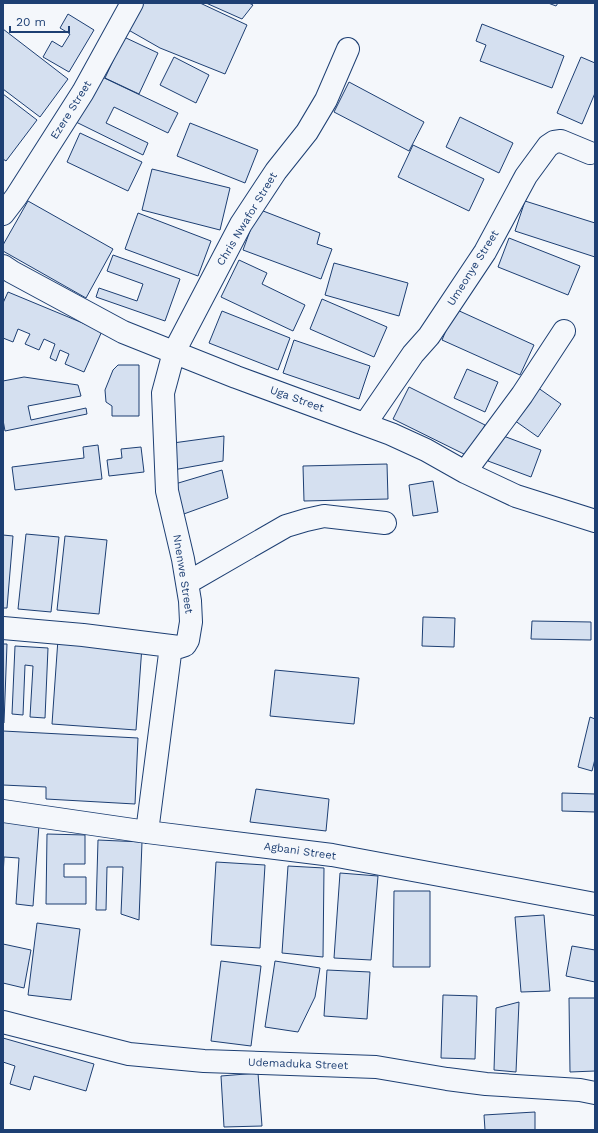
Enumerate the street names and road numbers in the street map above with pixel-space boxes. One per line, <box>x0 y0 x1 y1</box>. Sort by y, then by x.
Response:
street label: Ezere Street <box>48 78 94 142</box>
street label: Chris Nwafor Street <box>214 170 280 268</box>
street label: Umeonye Street <box>445 227 502 308</box>
street label: Uga Street <box>268 383 326 415</box>
street label: Nnenwe Street <box>170 533 196 615</box>
street label: Agbani Street <box>263 839 337 863</box>
street label: Udemaduka Street <box>248 1056 349 1072</box>

